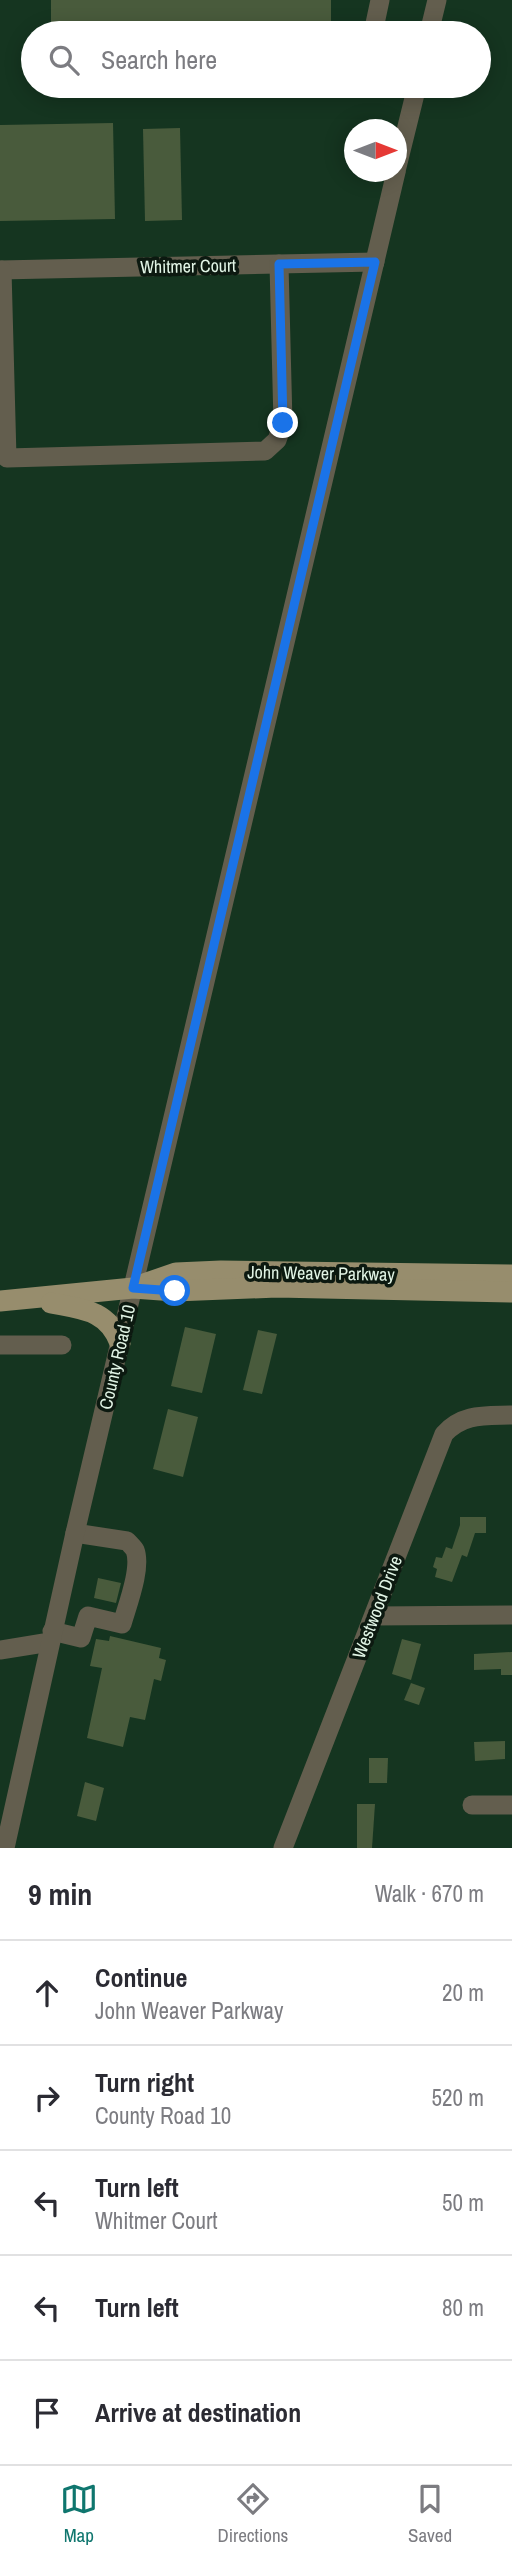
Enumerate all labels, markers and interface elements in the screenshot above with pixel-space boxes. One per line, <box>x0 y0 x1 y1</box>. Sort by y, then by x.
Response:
search box <box>21 21 491 98</box>
icon: search <box>45 41 83 79</box>
text: Search here <box>101 42 217 77</box>
north arrow <box>344 119 407 182</box>
street label: Whitmer Court <box>140 253 236 279</box>
route end <box>267 407 298 438</box>
street label: John Weaver Parkway <box>247 1259 396 1287</box>
route start <box>159 1275 190 1306</box>
street label: County Road 10 <box>93 1302 141 1412</box>
street label: Westwood Drive <box>346 1552 408 1662</box>
text: 9 min <box>28 1874 92 1914</box>
text: Walk · 670 m <box>375 1878 484 1909</box>
text: Continue <box>95 1960 187 1995</box>
icon: ahead <box>28 1974 66 2012</box>
text: 20 m <box>442 1977 484 2008</box>
text: John Weaver Parkway <box>95 1995 283 2026</box>
text: Turn right <box>95 2065 194 2100</box>
icon: right <box>28 2079 66 2117</box>
text: 520 m <box>432 2082 484 2113</box>
text: County Road 10 <box>95 2100 231 2131</box>
text: Turn left <box>95 2170 179 2205</box>
icon: left <box>28 2184 66 2222</box>
text: 50 m <box>442 2187 484 2218</box>
text: Whitmer Court <box>95 2205 218 2236</box>
icon: left <box>28 2289 66 2327</box>
text: Turn left <box>95 2290 179 2325</box>
text: 80 m <box>442 2292 484 2323</box>
icon: arrive <box>28 2394 66 2432</box>
text: Arrive at destination <box>95 2395 301 2430</box>
tab: Map <box>60 2480 98 2548</box>
tab: Directions <box>217 2480 288 2548</box>
tab: Saved <box>408 2480 452 2548</box>

